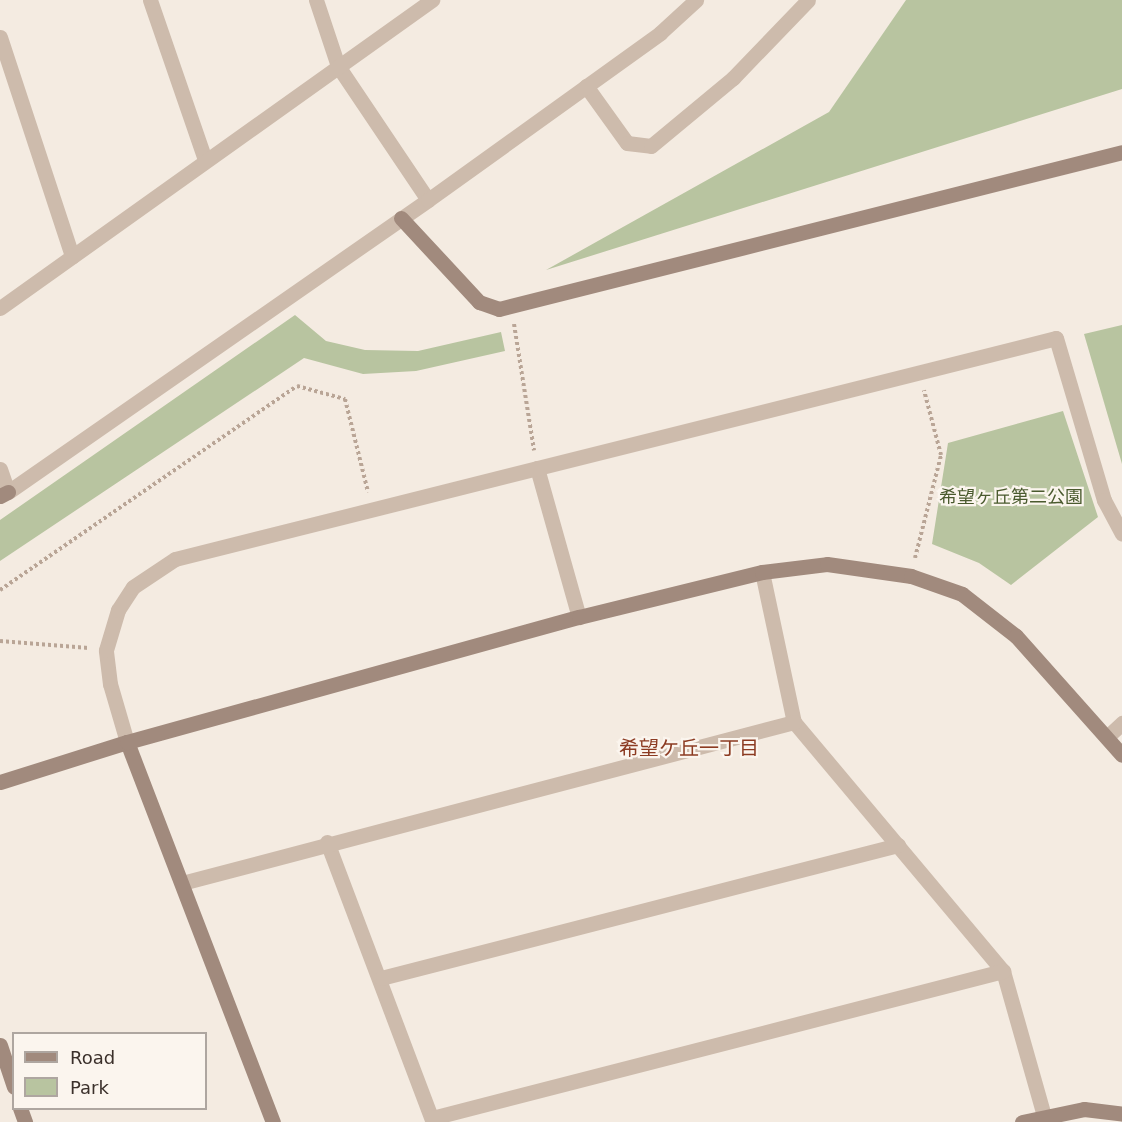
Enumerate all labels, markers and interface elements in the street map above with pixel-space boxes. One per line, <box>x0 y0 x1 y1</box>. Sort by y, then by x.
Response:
park label: 希望ヶ丘第二公園 <box>939 486 1083 508</box>
district label: 希望ケ丘一丁目 <box>619 736 759 760</box>
legend <box>12 1032 207 1110</box>
text: Road <box>70 1047 115 1068</box>
text: Park <box>70 1077 109 1098</box>

